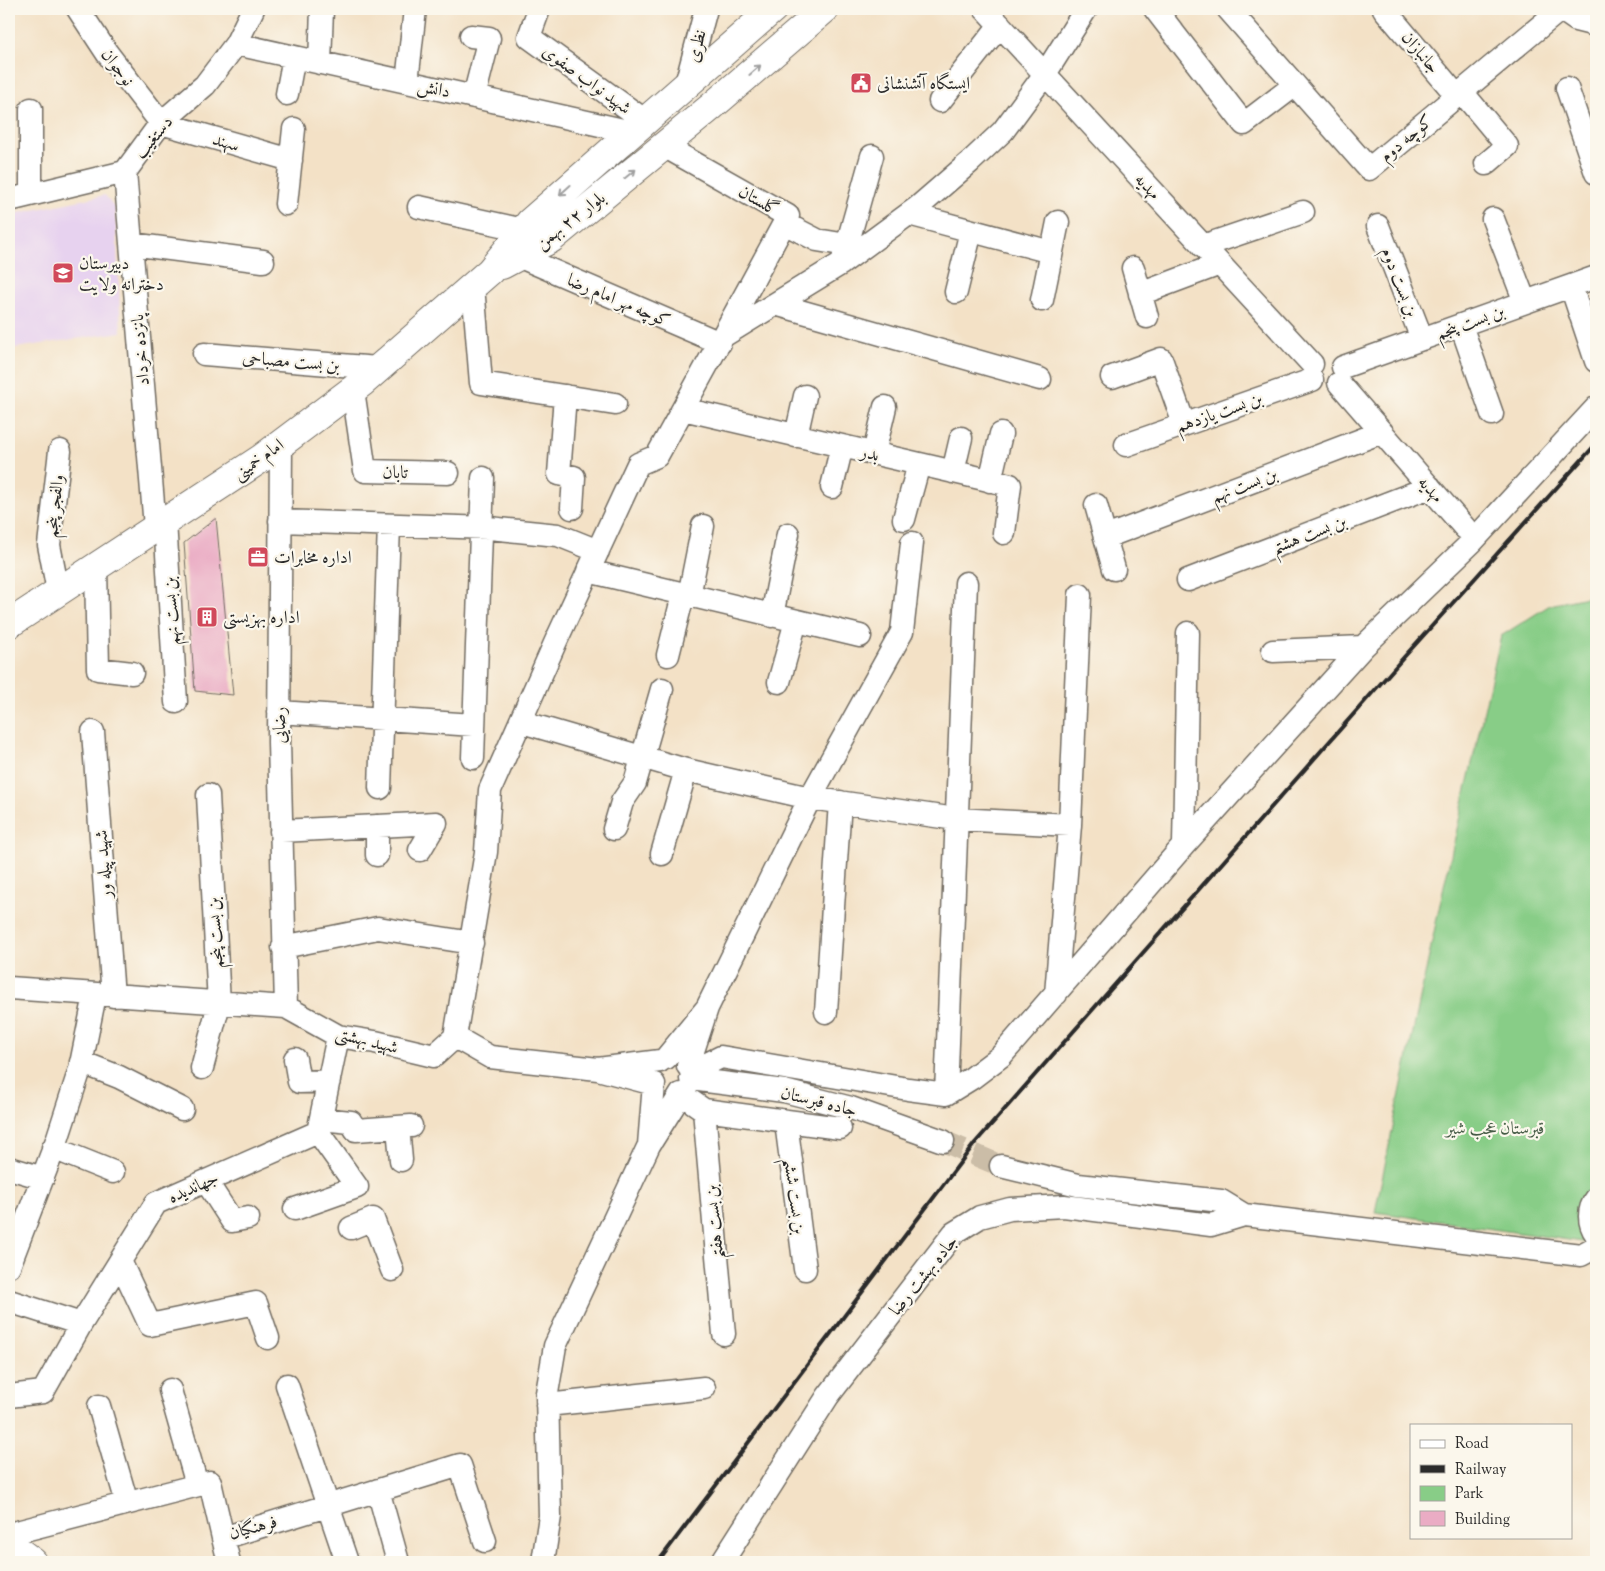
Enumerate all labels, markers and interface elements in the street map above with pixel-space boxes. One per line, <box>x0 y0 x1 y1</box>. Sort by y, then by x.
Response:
street label: جانبازان <box>1394 26 1445 80</box>
street label: نظری <box>681 27 715 66</box>
street label: شهید نواب صفوی <box>536 39 636 122</box>
street label: نوجوان <box>93 44 139 93</box>
one-way arrow <box>748 64 761 75</box>
public building icon: ایستگاه آتشنشانی <box>849 71 873 95</box>
place label: ایستگاه آتشنشانی <box>877 71 970 98</box>
street label: دانش <box>415 74 453 106</box>
street label: کوچه دوم <box>1375 109 1440 171</box>
street label: دستغیب <box>129 111 180 166</box>
street label: سهند <box>209 128 242 160</box>
one-way arrow <box>623 168 636 179</box>
street label: مهدیه <box>1127 168 1166 207</box>
street label: گلستان <box>733 180 783 224</box>
one-way arrow <box>559 185 572 196</box>
street label: بلوار ۲۲ بهمن <box>530 186 612 257</box>
street label: بن بست دوم <box>1372 244 1424 323</box>
place label: دبیرستان دخترانه ولایت <box>79 252 164 299</box>
school or university icon: دبیرستان دخترانه ولایت <box>51 261 75 285</box>
street label: کوچه مهر امام رضا <box>562 268 674 336</box>
street label: بن بست پنجم <box>1433 299 1510 350</box>
street label: پانزده خرداد <box>126 311 158 387</box>
street label: بن بست مصباحی <box>241 346 341 380</box>
street label: بن بست یازدهم <box>1173 387 1268 443</box>
street label: امام خمینی <box>228 433 291 489</box>
street label: بدر <box>855 440 882 470</box>
street label: تابان <box>382 461 408 487</box>
street label: بن بست نهم <box>1208 462 1283 513</box>
street label: مهدیه <box>1410 471 1449 510</box>
street label: والفجر پنجم <box>40 473 74 539</box>
street label: بن بست هشتم <box>1269 509 1353 565</box>
office icon: اداره مخابرات <box>246 545 270 569</box>
place label: اداره مخابرات <box>274 546 352 572</box>
street label: بن بست نهم <box>158 575 190 646</box>
building icon: اداره بهزیستی <box>195 605 219 629</box>
place label: اداره بهزیستی <box>223 606 300 632</box>
street label: رضایی <box>268 706 294 744</box>
street label: شهید پیله ور <box>90 829 120 901</box>
street label: بن بست پنجم <box>202 896 234 969</box>
street label: شهید بهشتی <box>332 1022 401 1062</box>
street label: جاده قبرستان <box>778 1081 859 1125</box>
park label: قبرستان عجب شیر <box>1444 1117 1544 1143</box>
street label: بن بست ششم <box>772 1156 811 1237</box>
street label: جهاندیده <box>164 1166 223 1211</box>
street label: بن بست هفتم <box>700 1182 735 1260</box>
street label: جاده بهشت رضا <box>884 1230 965 1322</box>
legend <box>1410 1424 1572 1538</box>
text: Road <box>1455 1434 1489 1455</box>
text: Railway <box>1455 1460 1507 1481</box>
text: Park <box>1455 1484 1484 1505</box>
street label: فرهنگیان <box>226 1510 281 1548</box>
text: Building <box>1455 1510 1510 1531</box>

